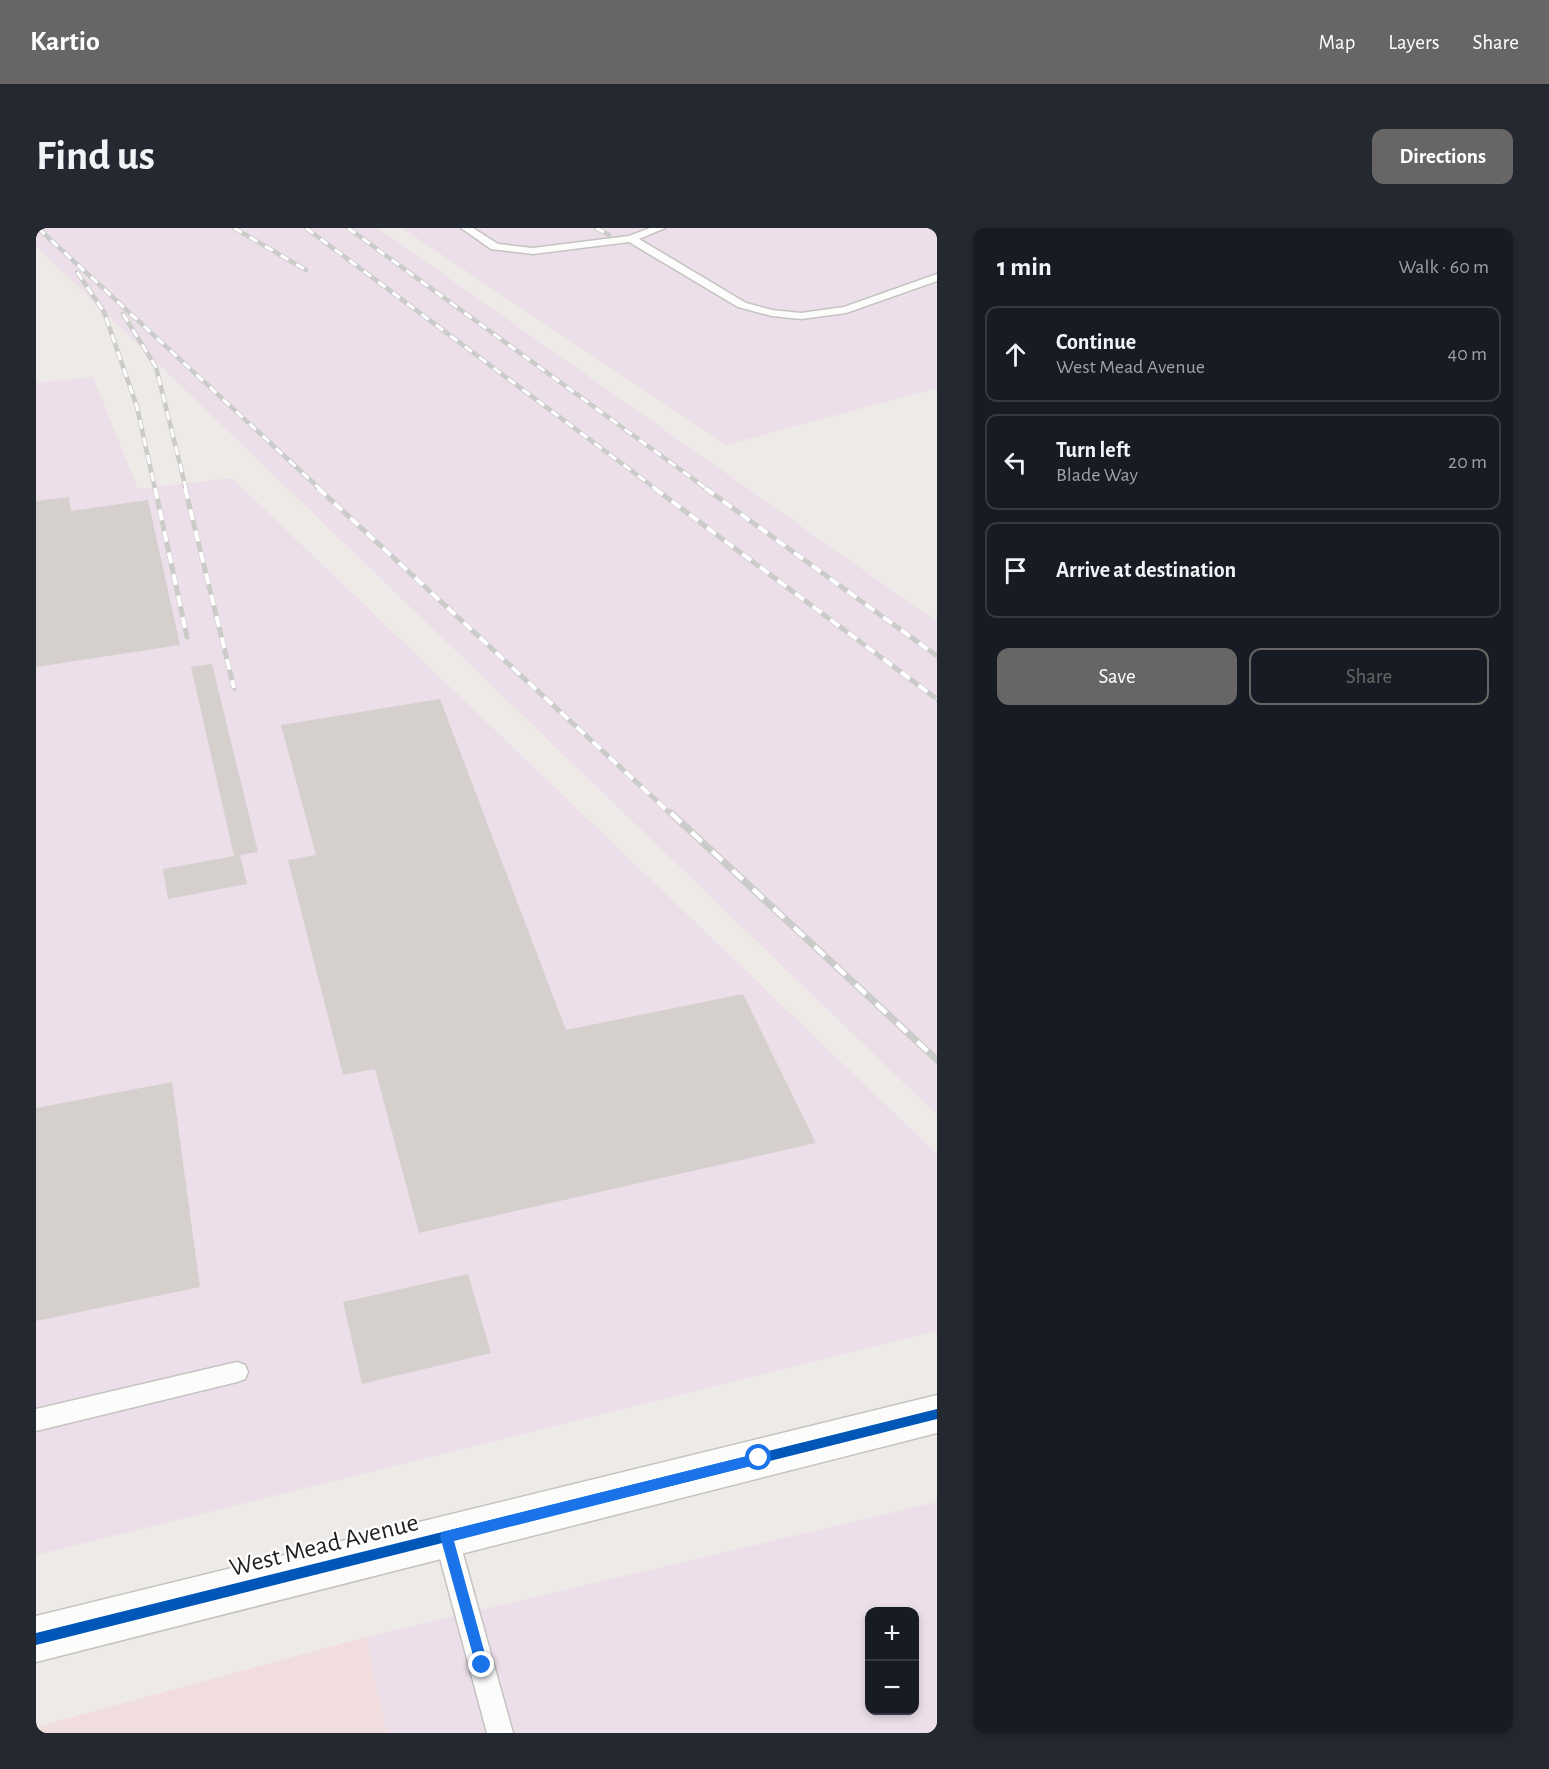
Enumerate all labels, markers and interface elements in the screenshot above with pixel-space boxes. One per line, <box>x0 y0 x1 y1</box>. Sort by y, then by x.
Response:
text: Kartio <box>30 28 100 56</box>
text: Map <box>1319 32 1355 53</box>
text: Layers <box>1388 32 1439 53</box>
text: Share <box>1472 32 1519 53</box>
button: Directions <box>1372 129 1513 184</box>
text: Find us <box>36 135 155 177</box>
text: 1 min <box>997 254 1052 280</box>
text: Walk · 60 m <box>1398 257 1489 277</box>
text: Continue <box>1056 331 1136 353</box>
icon: ahead <box>999 338 1032 371</box>
text: 40 m <box>1448 344 1487 364</box>
text: West Mead Avenue <box>1056 357 1205 377</box>
text: Turn left <box>1056 439 1130 461</box>
icon: left <box>999 446 1032 479</box>
text: 20 m <box>1448 452 1487 472</box>
text: Blade Way <box>1056 465 1138 485</box>
icon: arrive <box>999 554 1032 587</box>
text: Arrive at destination <box>1056 559 1236 581</box>
button: Save <box>997 648 1237 705</box>
button: Share <box>1249 648 1489 705</box>
route start <box>745 1444 771 1470</box>
street label: West Mead Avenue <box>227 1509 421 1581</box>
map controls <box>865 1607 919 1715</box>
button: + <box>865 1607 919 1661</box>
route end <box>468 1651 494 1677</box>
button: − <box>865 1661 919 1715</box>

